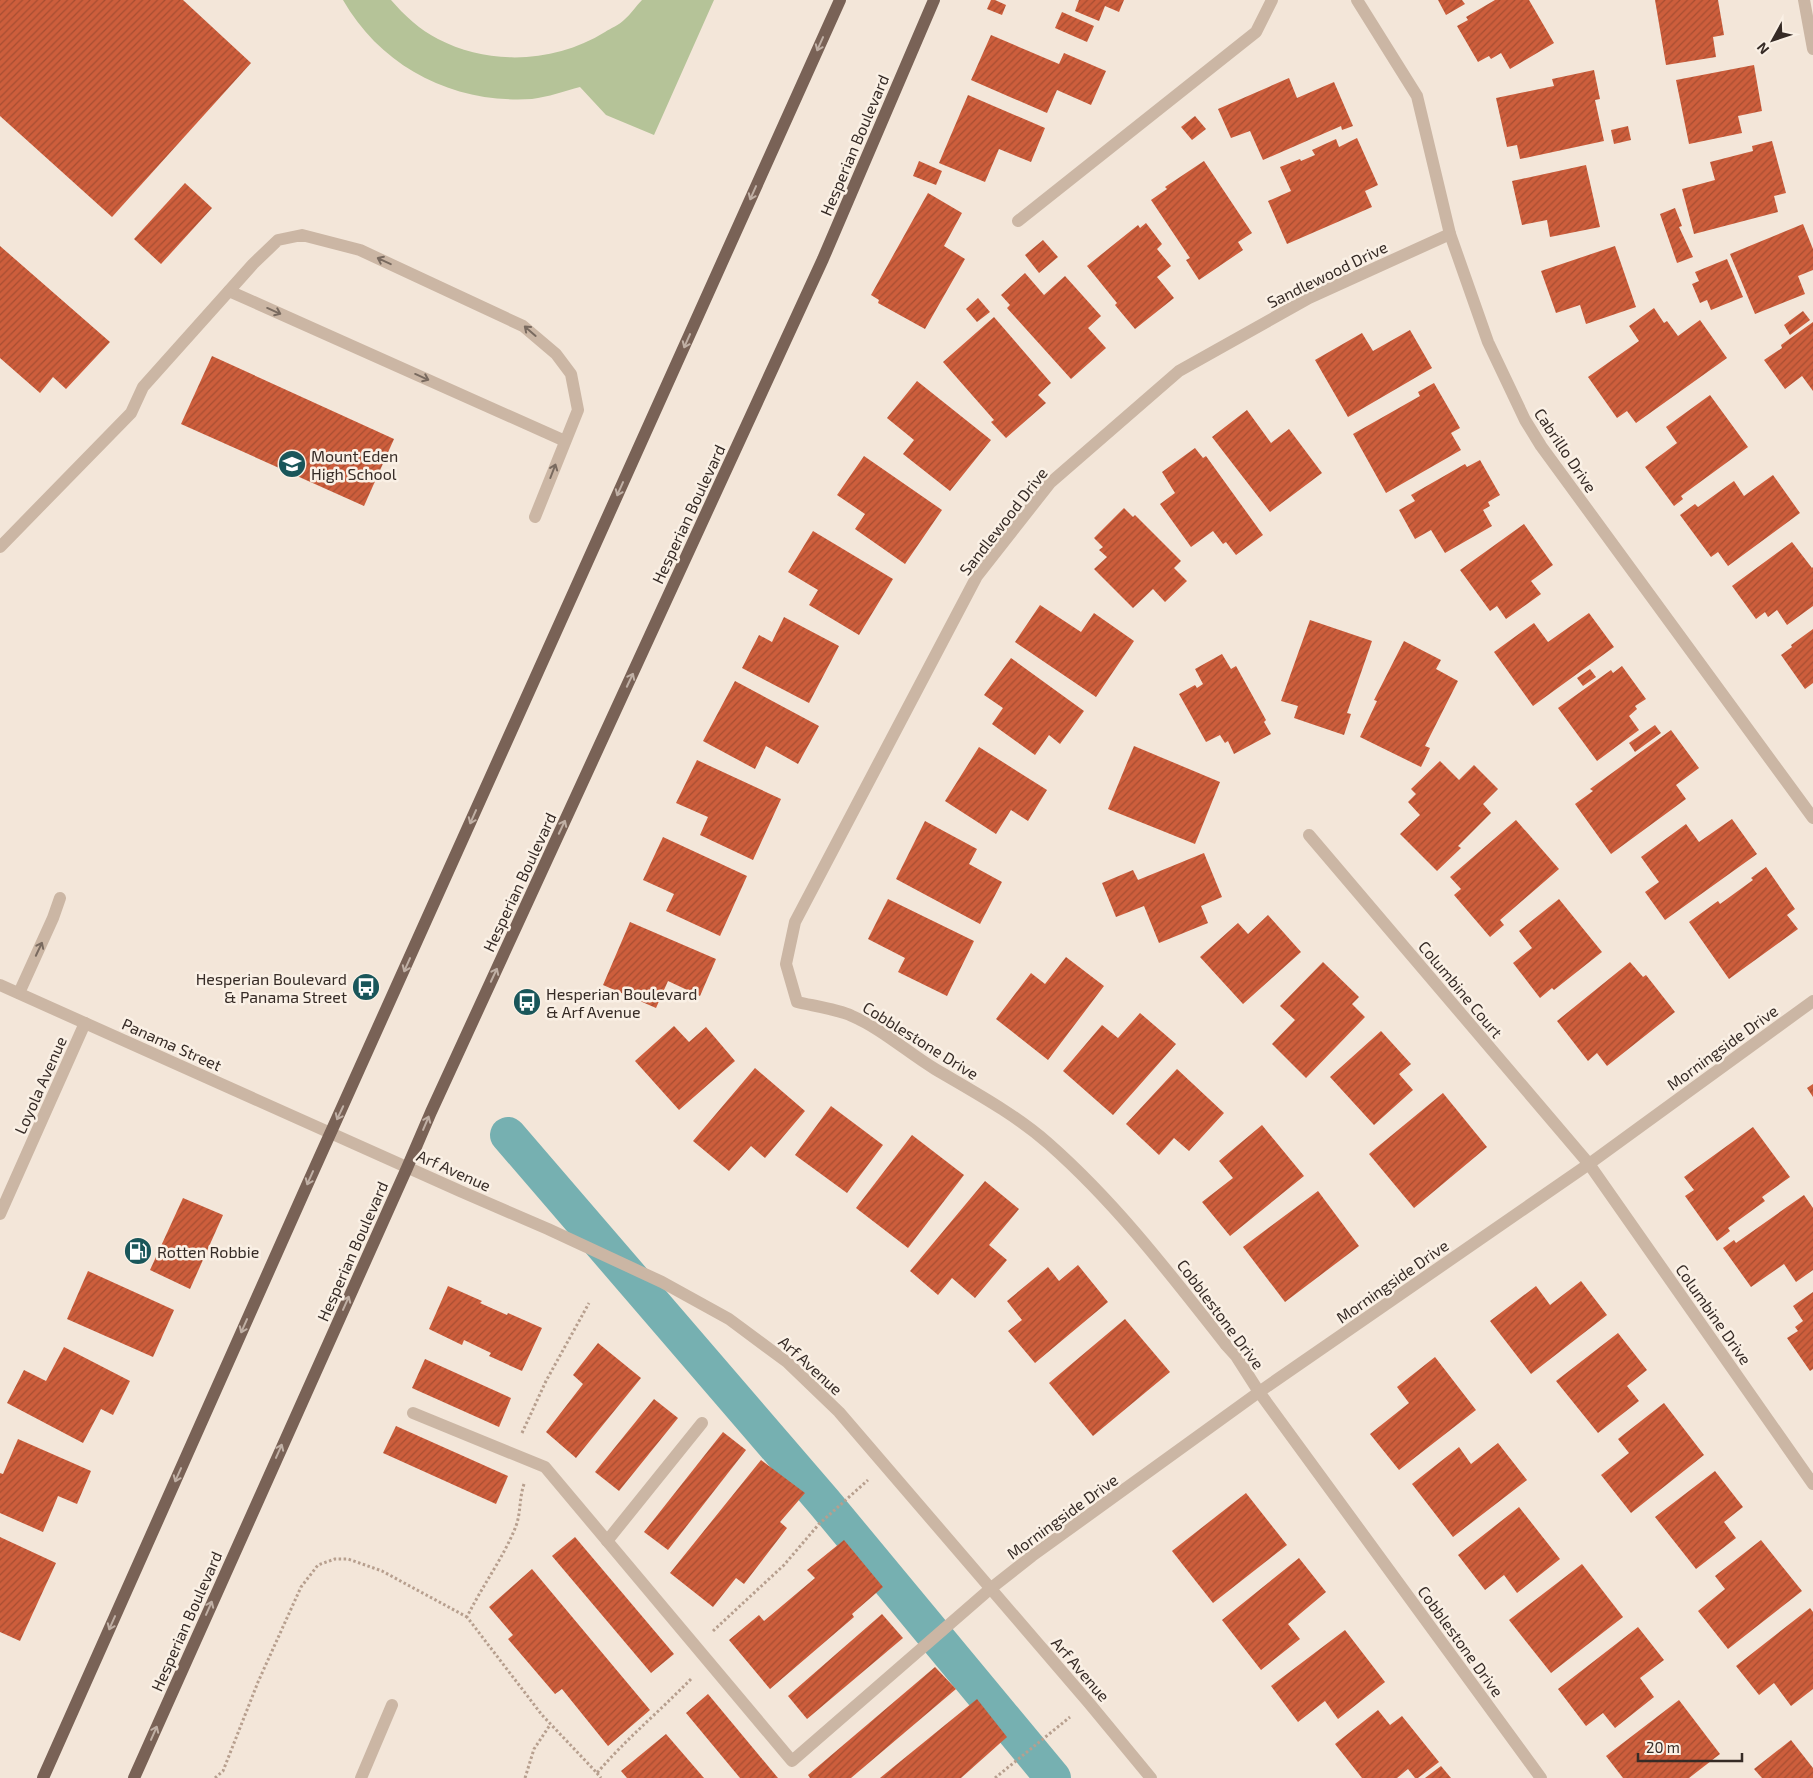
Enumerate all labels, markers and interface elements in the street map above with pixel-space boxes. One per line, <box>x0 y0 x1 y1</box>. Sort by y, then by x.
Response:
north arrow <box>1748 15 1798 65</box>
one-way arrow <box>814 36 824 51</box>
text: N <box>1753 39 1772 58</box>
street label: Hesperian Boulevard <box>816 72 892 218</box>
one-way arrow <box>748 185 758 200</box>
street label: Sandlewood Drive <box>1264 237 1390 311</box>
one-way arrow <box>377 255 392 265</box>
one-way arrow <box>266 306 281 316</box>
one-way arrow <box>523 326 536 337</box>
one-way arrow <box>681 333 691 348</box>
one-way arrow <box>414 373 429 382</box>
street label: Cabrillo Drive <box>1531 404 1601 496</box>
street label: Hesperian Boulevard <box>647 441 729 587</box>
place label: Mount Eden High School <box>311 446 398 483</box>
school or university icon: Mount Eden High School <box>277 449 307 479</box>
street label: Sandlewood Drive <box>955 463 1051 579</box>
one-way arrow <box>549 464 558 480</box>
one-way arrow <box>615 481 625 496</box>
one-way arrow <box>625 673 635 688</box>
one-way arrow <box>468 809 478 824</box>
street label: Hesperian Boulevard <box>478 809 560 955</box>
one-way arrow <box>557 820 567 835</box>
street label: Columbine Court <box>1415 937 1507 1041</box>
one-way arrow <box>35 942 44 957</box>
one-way arrow <box>401 957 411 972</box>
one-way arrow <box>490 968 499 983</box>
place label: Hesperian Boulevard & Panama Street <box>196 969 347 1006</box>
bus stop icon: Hesperian Boulevard & Panama Street <box>351 972 381 1002</box>
place label: Hesperian Boulevard & Arf Avenue <box>546 984 697 1021</box>
bus stop icon: Hesperian Boulevard & Arf Avenue <box>512 987 542 1017</box>
street label: Cobblestone Drive <box>860 997 982 1083</box>
street label: Morningside Drive <box>1663 1000 1781 1094</box>
street label: Panama Street <box>119 1014 225 1074</box>
street label: Loyola Avenue <box>10 1033 70 1137</box>
one-way arrow <box>334 1105 344 1120</box>
one-way arrow <box>422 1116 432 1131</box>
street label: Arf Avenue <box>414 1145 494 1195</box>
one-way arrow <box>305 1170 315 1185</box>
street label: Hesperian Boulevard <box>313 1178 391 1324</box>
street label: Morningside Drive <box>1332 1235 1452 1327</box>
fuel station icon: Rotten Robbie <box>123 1236 153 1266</box>
place label: Rotten Robbie <box>157 1242 259 1261</box>
street label: Cobblestone Drive <box>1174 1255 1268 1373</box>
street label: Columbine Drive <box>1672 1260 1756 1368</box>
one-way arrow <box>341 1296 351 1311</box>
one-way arrow <box>239 1318 249 1333</box>
street label: Arf Avenue <box>775 1332 847 1398</box>
one-way arrow <box>275 1444 285 1459</box>
one-way arrow <box>173 1467 183 1482</box>
street label: Morningside Drive <box>1003 1469 1121 1563</box>
street label: Hesperian Boulevard <box>147 1548 225 1694</box>
street label: Cobblestone Drive <box>1414 1582 1508 1700</box>
one-way arrow <box>205 1601 215 1616</box>
one-way arrow <box>106 1615 116 1630</box>
street label: Arf Avenue <box>1048 1633 1114 1705</box>
one-way arrow <box>149 1726 159 1741</box>
scale bar <box>1638 1730 1742 1762</box>
text: 20 m <box>1646 1738 1680 1756</box>

